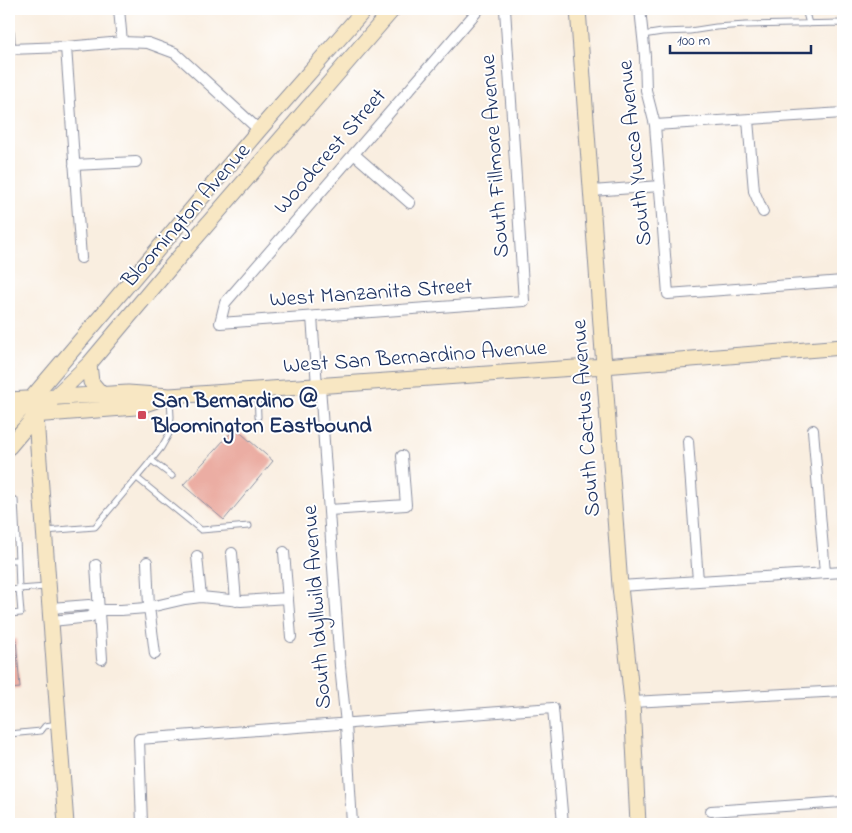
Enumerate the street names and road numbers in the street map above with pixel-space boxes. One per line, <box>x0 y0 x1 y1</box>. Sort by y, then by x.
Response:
street label: South Fillmore Avenue <box>473 53 519 259</box>
street label: South Yucca Avenue <box>610 58 662 248</box>
street label: Woodcrest Street <box>267 81 395 222</box>
street label: Bloomington Avenue <box>114 136 260 297</box>
street label: West Manzanita Street <box>269 271 474 317</box>
street label: South Cactus Avenue <box>564 318 610 518</box>
street label: West San Bernardino Avenue <box>282 333 548 383</box>
street label: South Idyllwild Avenue <box>295 504 342 710</box>

